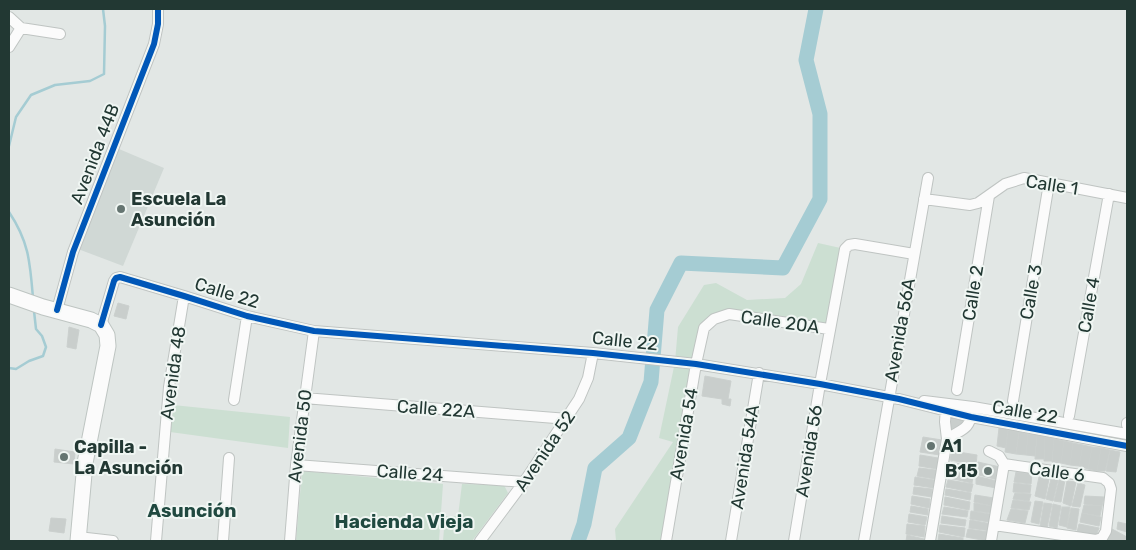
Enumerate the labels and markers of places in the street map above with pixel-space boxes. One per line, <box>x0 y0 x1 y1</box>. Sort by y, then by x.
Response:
place label: Escuela La Asunción <box>131 188 226 231</box>
marker: Escuela La Asunción <box>115 203 127 215</box>
place label: A1 <box>941 435 962 457</box>
place label: Capilla - La Asunción <box>74 436 183 479</box>
marker: A1 <box>925 440 937 452</box>
marker: Capilla - La Asunción <box>58 451 70 463</box>
place label: B15 <box>945 460 978 482</box>
marker: B15 <box>982 465 994 477</box>

